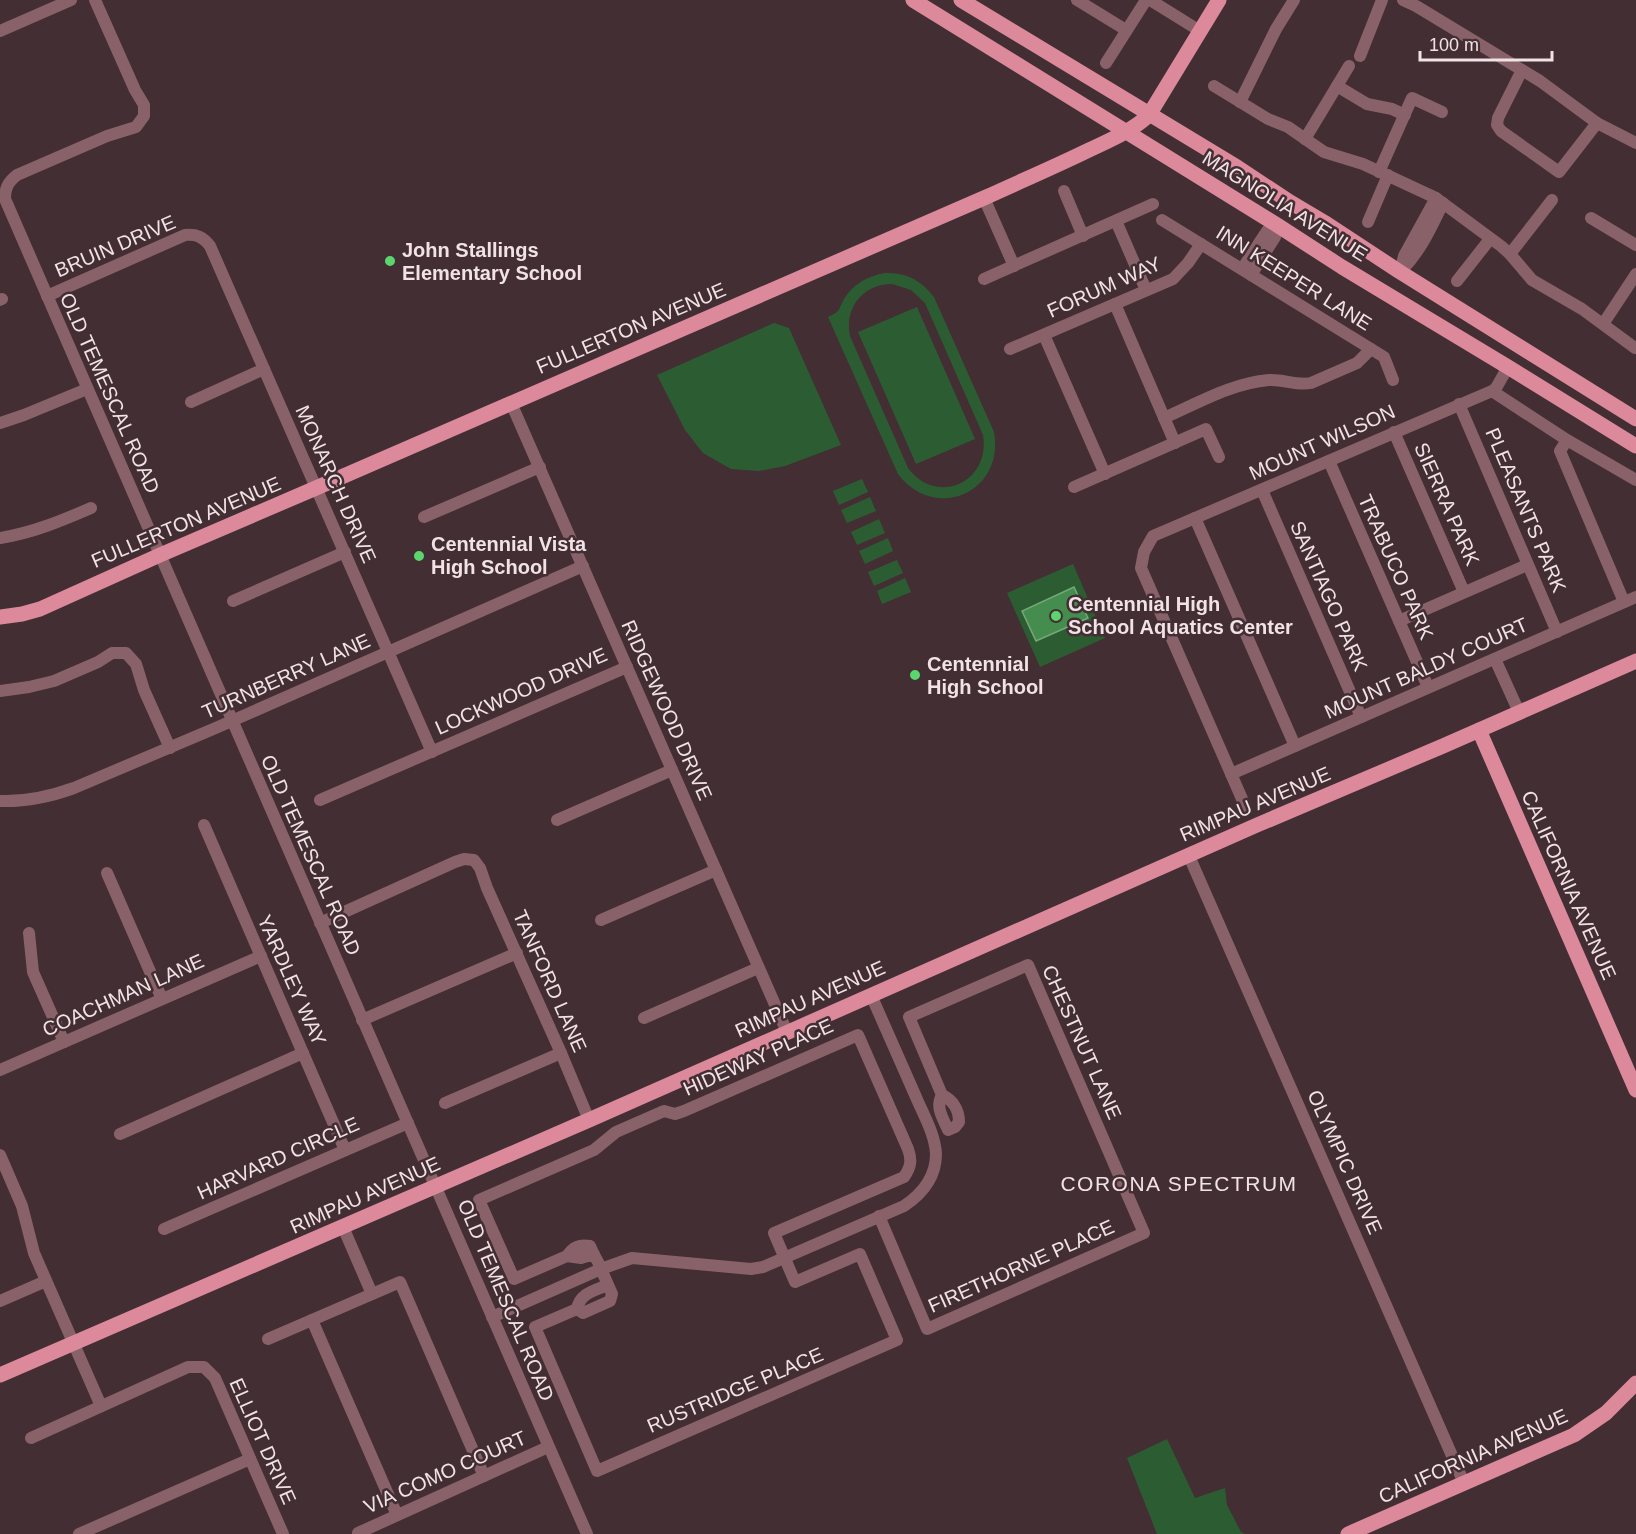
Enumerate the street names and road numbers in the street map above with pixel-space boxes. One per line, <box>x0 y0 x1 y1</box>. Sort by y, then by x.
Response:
street label: MAGNOLIA AVENUE <box>1199 146 1371 266</box>
street label: BRUIN DRIVE <box>51 211 179 281</box>
street label: INN KEEPER LANE <box>1212 221 1376 335</box>
street label: FORUM WAY <box>1044 252 1164 322</box>
street label: FULLERTON AVENUE <box>533 278 729 378</box>
street label: OLD TEMESCAL ROAD <box>56 290 164 496</box>
street label: MOUNT WILSON <box>1246 400 1398 484</box>
street label: MONARCH DRIVE <box>291 402 381 566</box>
street label: PLEASANTS PARK <box>1481 425 1571 596</box>
street label: SIERRA PARK <box>1410 439 1484 569</box>
street label: FULLERTON AVENUE <box>88 472 284 572</box>
street label: TRABUCO PARK <box>1354 491 1438 643</box>
street label: SANTIAGO PARK <box>1286 518 1372 675</box>
street label: MOUNT BALDY COURT <box>1321 613 1531 723</box>
street label: RIDGEWOOD DRIVE <box>617 617 717 803</box>
street label: TURNBERRY LANE <box>199 629 373 723</box>
street label: LOCKWOOD DRIVE <box>432 643 610 739</box>
street label: OLD TEMESCAL ROAD <box>257 752 365 958</box>
street label: RIMPAU AVENUE <box>1176 762 1334 846</box>
street label: CALIFORNIA AVENUE <box>1517 787 1621 983</box>
street label: TANFORD LANE <box>509 907 591 1055</box>
street label: YARDLEY WAY <box>253 911 331 1049</box>
street label: COACHMAN LANE <box>39 949 207 1041</box>
street label: RIMPAU AVENUE <box>732 956 888 1042</box>
street label: CHESTNUT LANE <box>1038 962 1126 1122</box>
street label: HIDEWAY PLACE <box>680 1014 836 1100</box>
street label: OLYMPIC DRIVE <box>1303 1087 1387 1237</box>
street label: HARVARD CIRCLE <box>194 1112 362 1204</box>
street label: RIMPAU AVENUE <box>287 1152 443 1238</box>
street label: OLD TEMESCAL ROAD <box>454 1196 558 1404</box>
street label: FIRETHORNE PLACE <box>925 1215 1117 1317</box>
street label: RUSTRIDGE PLACE <box>644 1343 826 1437</box>
street label: ELLIOT DRIVE <box>225 1375 301 1507</box>
street label: CALIFORNIA AVENUE <box>1375 1404 1571 1508</box>
street label: VIA COMO COURT <box>360 1426 530 1518</box>

